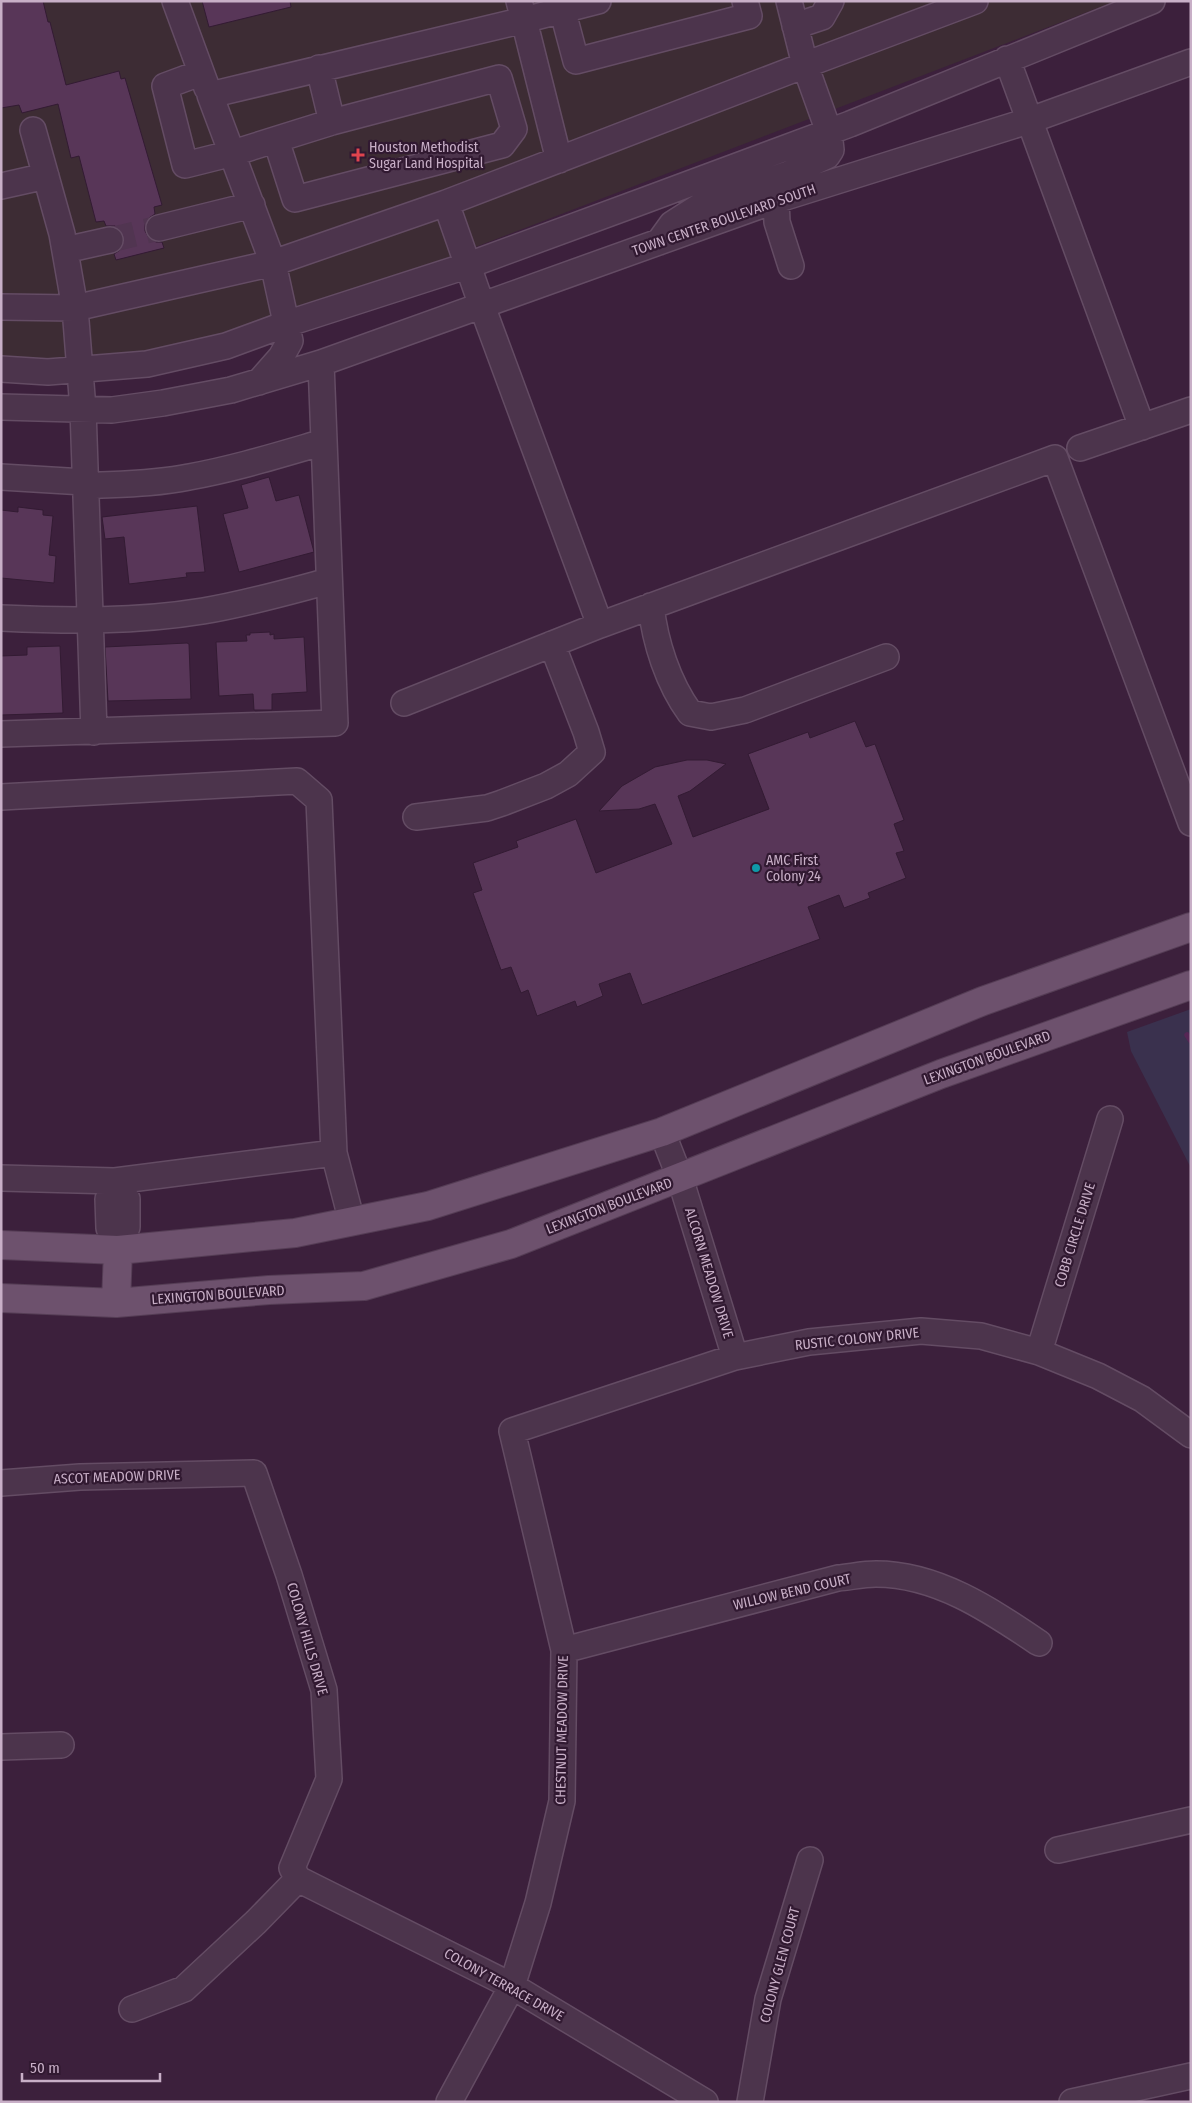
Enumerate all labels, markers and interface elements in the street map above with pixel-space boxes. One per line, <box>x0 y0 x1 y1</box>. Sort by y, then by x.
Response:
place label: Houston Methodist Sugar Land Hospital <box>369 139 484 172</box>
marker: Houston Methodist Sugar Land Hospital <box>351 148 365 162</box>
street label: TOWN CENTER BOULEVARD SOUTH <box>630 181 818 259</box>
place label: AMC First Colony 24 <box>766 852 821 885</box>
marker: AMC First Colony 24 <box>750 862 762 874</box>
street label: LEXINGTON BOULEVARD <box>921 1027 1053 1089</box>
street label: LEXINGTON BOULEVARD <box>544 1174 674 1238</box>
street label: COBB CIRCLE DRIVE <box>1051 1180 1099 1290</box>
street label: ALCORN MEADOW DRIVE <box>681 1206 737 1341</box>
street label: LEXINGTON BOULEVARD <box>151 1282 285 1308</box>
street label: RUSTIC COLONY DRIVE <box>794 1324 920 1354</box>
street label: ASCOT MEADOW DRIVE <box>53 1466 181 1488</box>
street label: WILLOW BEND COURT <box>731 1570 853 1614</box>
street label: COLONY HILLS DRIVE <box>283 1581 331 1698</box>
street label: CHESTNUT MEADOW DRIVE <box>552 1655 572 1805</box>
street label: COLONY GLEN COURT <box>756 1905 804 2025</box>
street label: COLONY TERRACE DRIVE <box>441 1945 567 2025</box>
scale bar <box>22 2050 160 2082</box>
text: 50 m <box>30 2059 60 2077</box>

